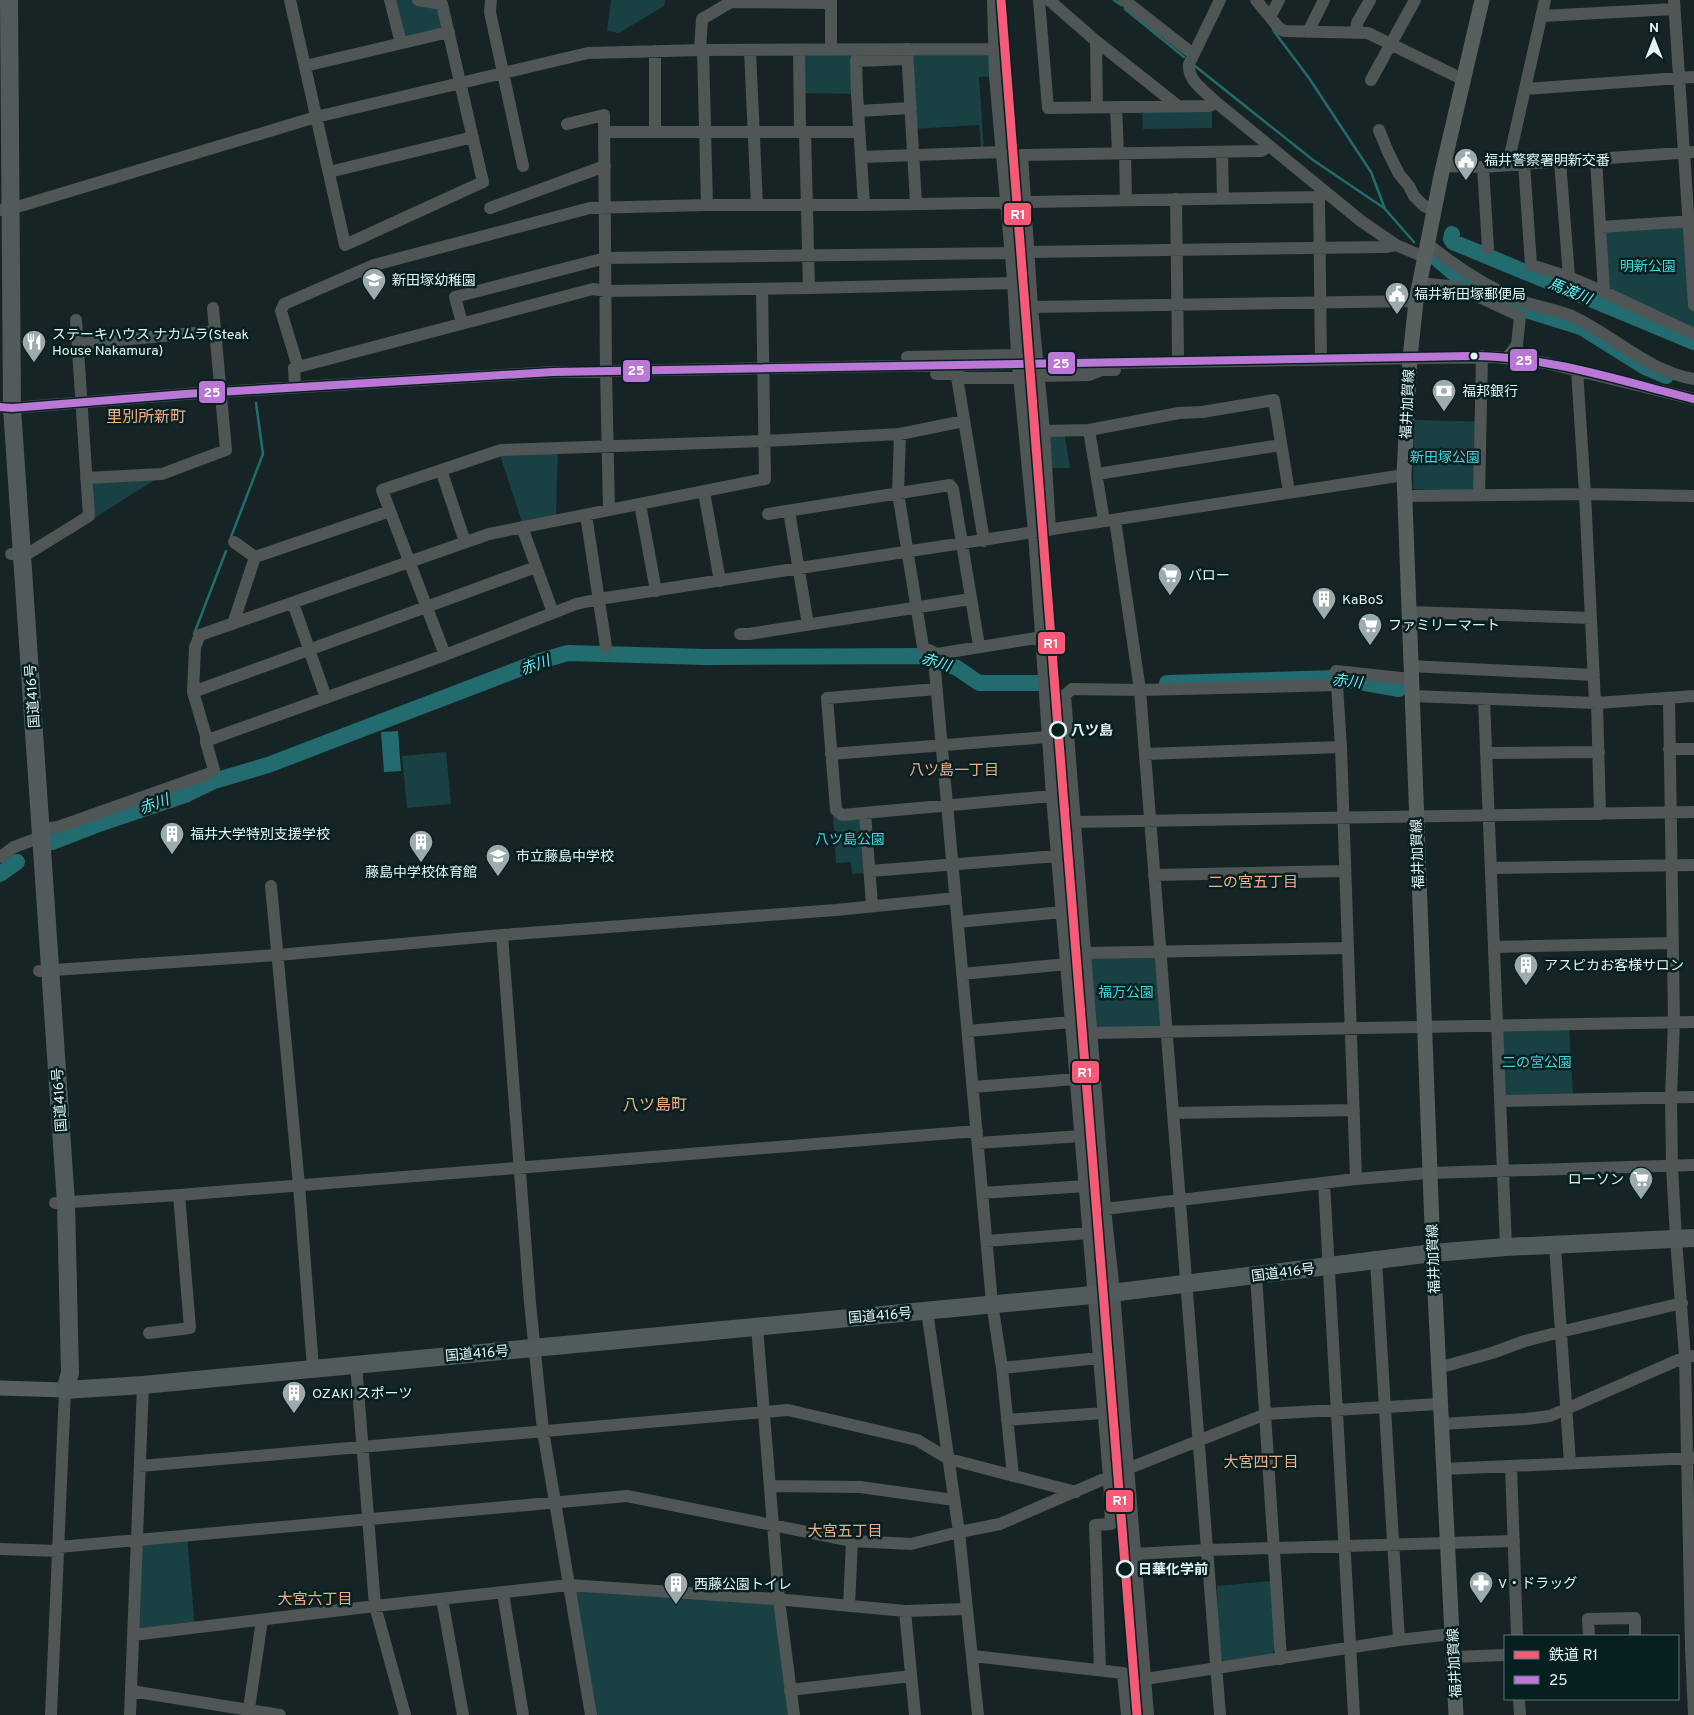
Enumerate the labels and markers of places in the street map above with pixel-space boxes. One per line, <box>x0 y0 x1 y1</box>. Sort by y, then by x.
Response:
public building icon: 福井警察署明新交番 <box>1453 147 1479 181</box>
place label: 福井警察署明新交番 <box>1484 152 1610 170</box>
school or university icon: 新田塚幼稚園 <box>361 267 387 301</box>
place label: 新田塚幼稚園 <box>392 273 476 290</box>
public building icon: 福井新田塚郵便局 <box>1384 281 1410 315</box>
place label: 福井新田塚郵便局 <box>1414 286 1526 304</box>
place label: ステーキハウス ナカムラ(Steak House Nakamura) <box>52 327 249 360</box>
restaurant icon: ステーキハウス ナカムラ(Steak House Nakamura) <box>21 329 47 363</box>
unlabelled marker <box>1469 351 1479 361</box>
bank icon: 福邦銀行 <box>1431 378 1457 412</box>
place label: 福邦銀行 <box>1462 384 1518 401</box>
supermarket icon: バロー <box>1157 562 1183 596</box>
place label: バロー <box>1188 568 1230 585</box>
building icon: KaBoS <box>1311 586 1337 620</box>
place label: KaBoS <box>1342 592 1384 609</box>
supermarket icon: ファミリーマート <box>1357 612 1383 646</box>
place label: ファミリーマート <box>1388 618 1500 635</box>
marker: 八ツ島 <box>1049 721 1067 739</box>
place label: 八ツ島 <box>1071 723 1113 740</box>
building icon: 福井大学特別支援学校 <box>159 821 185 855</box>
place label: 福井大学特別支援学校 <box>190 826 330 844</box>
building icon: 藤島中学校体育館 <box>408 829 434 863</box>
school or university icon: 市立藤島中学校 <box>485 843 511 877</box>
place label: 市立藤島中学校 <box>516 849 614 866</box>
place label: 藤島中学校体育館 <box>365 865 477 882</box>
building icon: アスピカお客様サロン <box>1513 952 1539 986</box>
place label: アスピカお客様サロン <box>1544 958 1684 975</box>
supermarket icon: ローソン <box>1628 1166 1654 1200</box>
place label: ローソン <box>1568 1172 1624 1189</box>
building icon: OZAKI スポーツ <box>281 1380 307 1414</box>
place label: OZAKI スポーツ <box>312 1386 412 1403</box>
marker: 日華化学前 <box>1116 1560 1134 1578</box>
place label: 日華化学前 <box>1138 1561 1208 1579</box>
pharmacy icon: V・ドラッグ <box>1468 1570 1494 1604</box>
building icon: 西藤公園トイレ <box>663 1571 689 1605</box>
place label: V・ドラッグ <box>1498 1576 1577 1593</box>
place label: 西藤公園トイレ <box>694 1577 792 1594</box>

